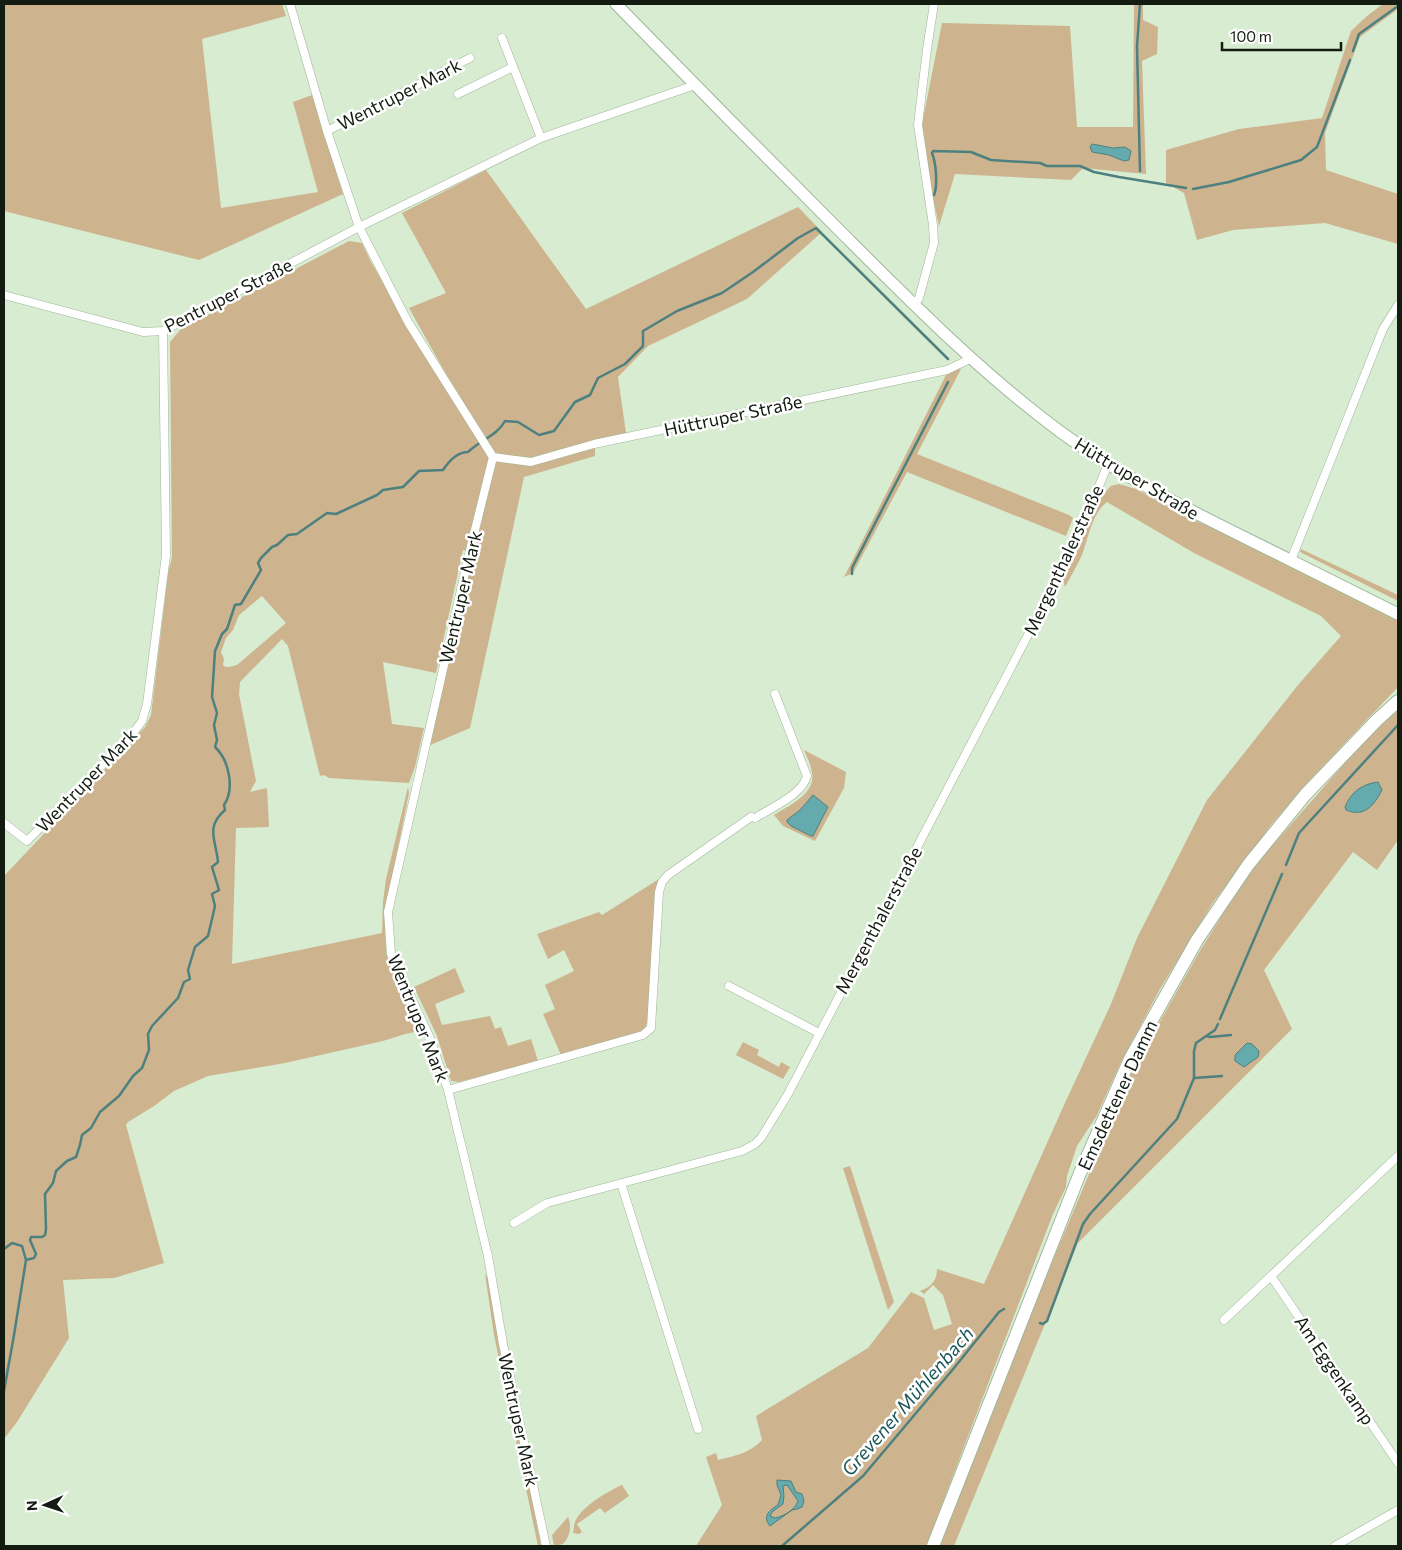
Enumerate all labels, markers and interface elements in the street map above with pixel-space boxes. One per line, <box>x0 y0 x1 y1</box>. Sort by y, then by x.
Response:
scale bar <box>1222 20 1341 52</box>
text: 100 m <box>1230 27 1272 45</box>
street label: Wentruper Mark <box>334 53 465 135</box>
street label: Pentruper Straße <box>160 253 296 337</box>
street label: Hüttruper Straße <box>662 390 804 440</box>
street label: Hüttruper Straße <box>1071 432 1203 524</box>
street label: Mergenthalerstraße <box>1018 481 1108 639</box>
street label: Wentruper Mark <box>434 528 486 666</box>
street label: Wentruper Mark <box>31 723 141 836</box>
street label: Mergenthalerstraße <box>830 843 926 997</box>
street label: Wentruper Mark <box>383 951 455 1085</box>
street label: Emsdettener Damm <box>1073 1016 1161 1174</box>
street label: Am Eggenkamp <box>1290 1311 1380 1429</box>
water label: Grevener Mühlenbach <box>836 1322 978 1480</box>
street label: Wentruper Mark <box>494 1351 544 1489</box>
north arrow <box>20 1480 70 1530</box>
text: N <box>23 1500 40 1511</box>

